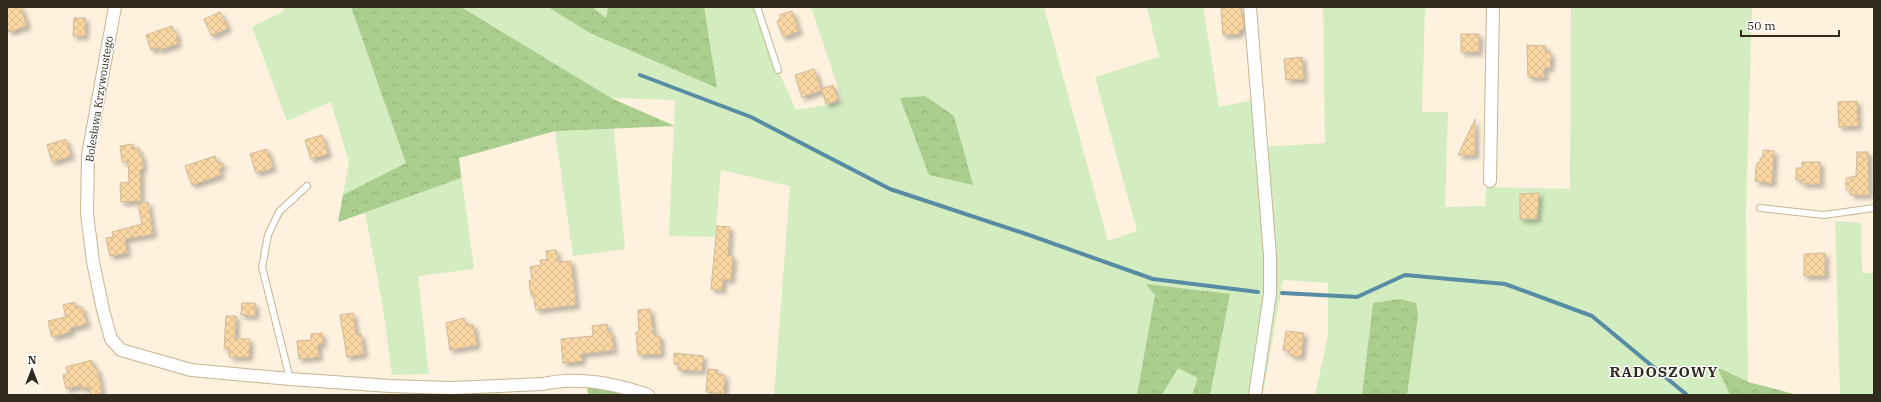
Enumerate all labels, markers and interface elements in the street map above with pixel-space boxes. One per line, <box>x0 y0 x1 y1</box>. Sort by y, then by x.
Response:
scale bar <box>1741 12 1839 38</box>
text: 50 m <box>1747 18 1776 33</box>
street label: Bolesława Krzywoustego <box>82 35 116 163</box>
north arrow <box>12 350 52 390</box>
text: N <box>28 353 37 367</box>
district label: RADOSZOWY <box>1609 362 1719 381</box>

